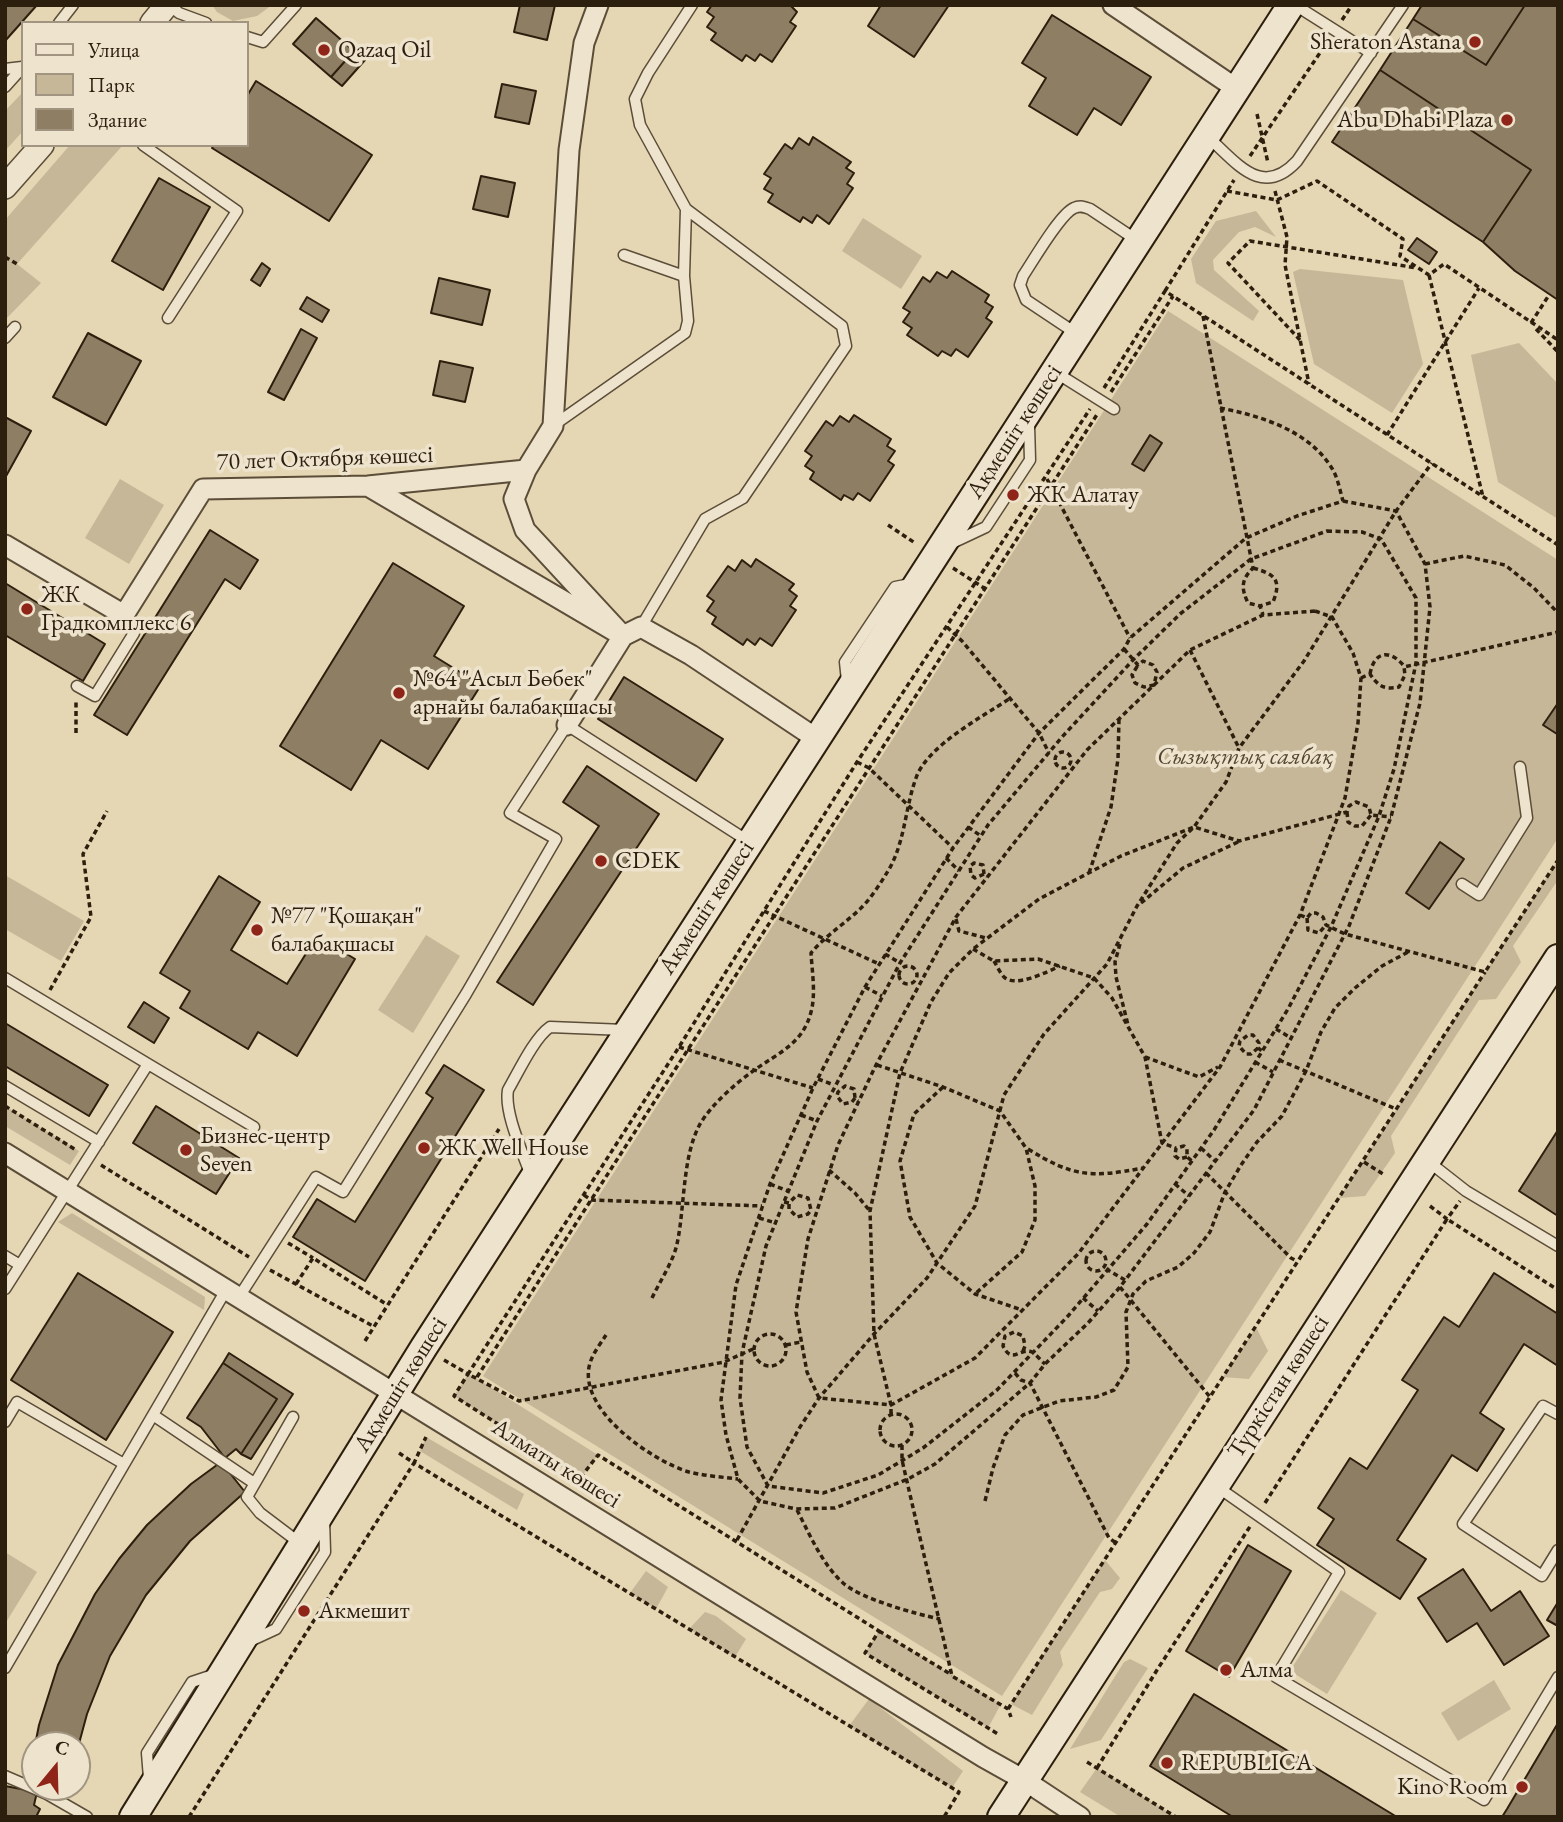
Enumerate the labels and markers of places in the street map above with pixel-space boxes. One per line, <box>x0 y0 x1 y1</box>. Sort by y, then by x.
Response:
place label: Sheraton Astana <box>1310 28 1461 56</box>
marker: Sheraton Astana <box>1467 34 1483 50</box>
place label: Qazaq Oil <box>338 36 431 64</box>
marker: Qazaq Oil <box>316 42 332 58</box>
place label: Abu Dhabi Plaza <box>1337 106 1493 134</box>
marker: Abu Dhabi Plaza <box>1499 112 1515 128</box>
place label: ЖК Алатау <box>1027 481 1139 509</box>
marker: ЖК Алатау <box>1005 487 1021 503</box>
place label: ЖК Градкомплекс 6 <box>41 581 191 637</box>
marker: ЖК Градкомплекс 6 <box>19 601 35 617</box>
place label: №64 "Асыл Бөбек" арнайы балабақшасы <box>413 665 613 721</box>
marker: №64 "Асыл Бөбек" арнайы балабақшасы <box>391 685 407 701</box>
place label: CDEK <box>615 847 680 875</box>
marker: CDEK <box>593 853 609 869</box>
place label: №77 "Қошақан" балабақшасы <box>271 902 422 958</box>
marker: №77 "Қошақан" балабақшасы <box>249 922 265 938</box>
place label: Бизнес-центр Seven <box>200 1122 330 1178</box>
place label: ЖК Well House <box>438 1134 589 1162</box>
marker: ЖК Well House <box>416 1140 432 1156</box>
marker: Бизнес-центр Seven <box>178 1142 194 1158</box>
place label: Акмешит <box>318 1597 410 1625</box>
marker: Акмешит <box>296 1603 312 1619</box>
place label: Алма <box>1240 1656 1293 1684</box>
marker: Алма <box>1218 1662 1234 1678</box>
place label: REPUBLICA <box>1181 1749 1313 1777</box>
marker: REPUBLICA <box>1159 1755 1175 1771</box>
place label: Kino Room <box>1397 1773 1508 1801</box>
marker: Kino Room <box>1514 1779 1530 1795</box>

